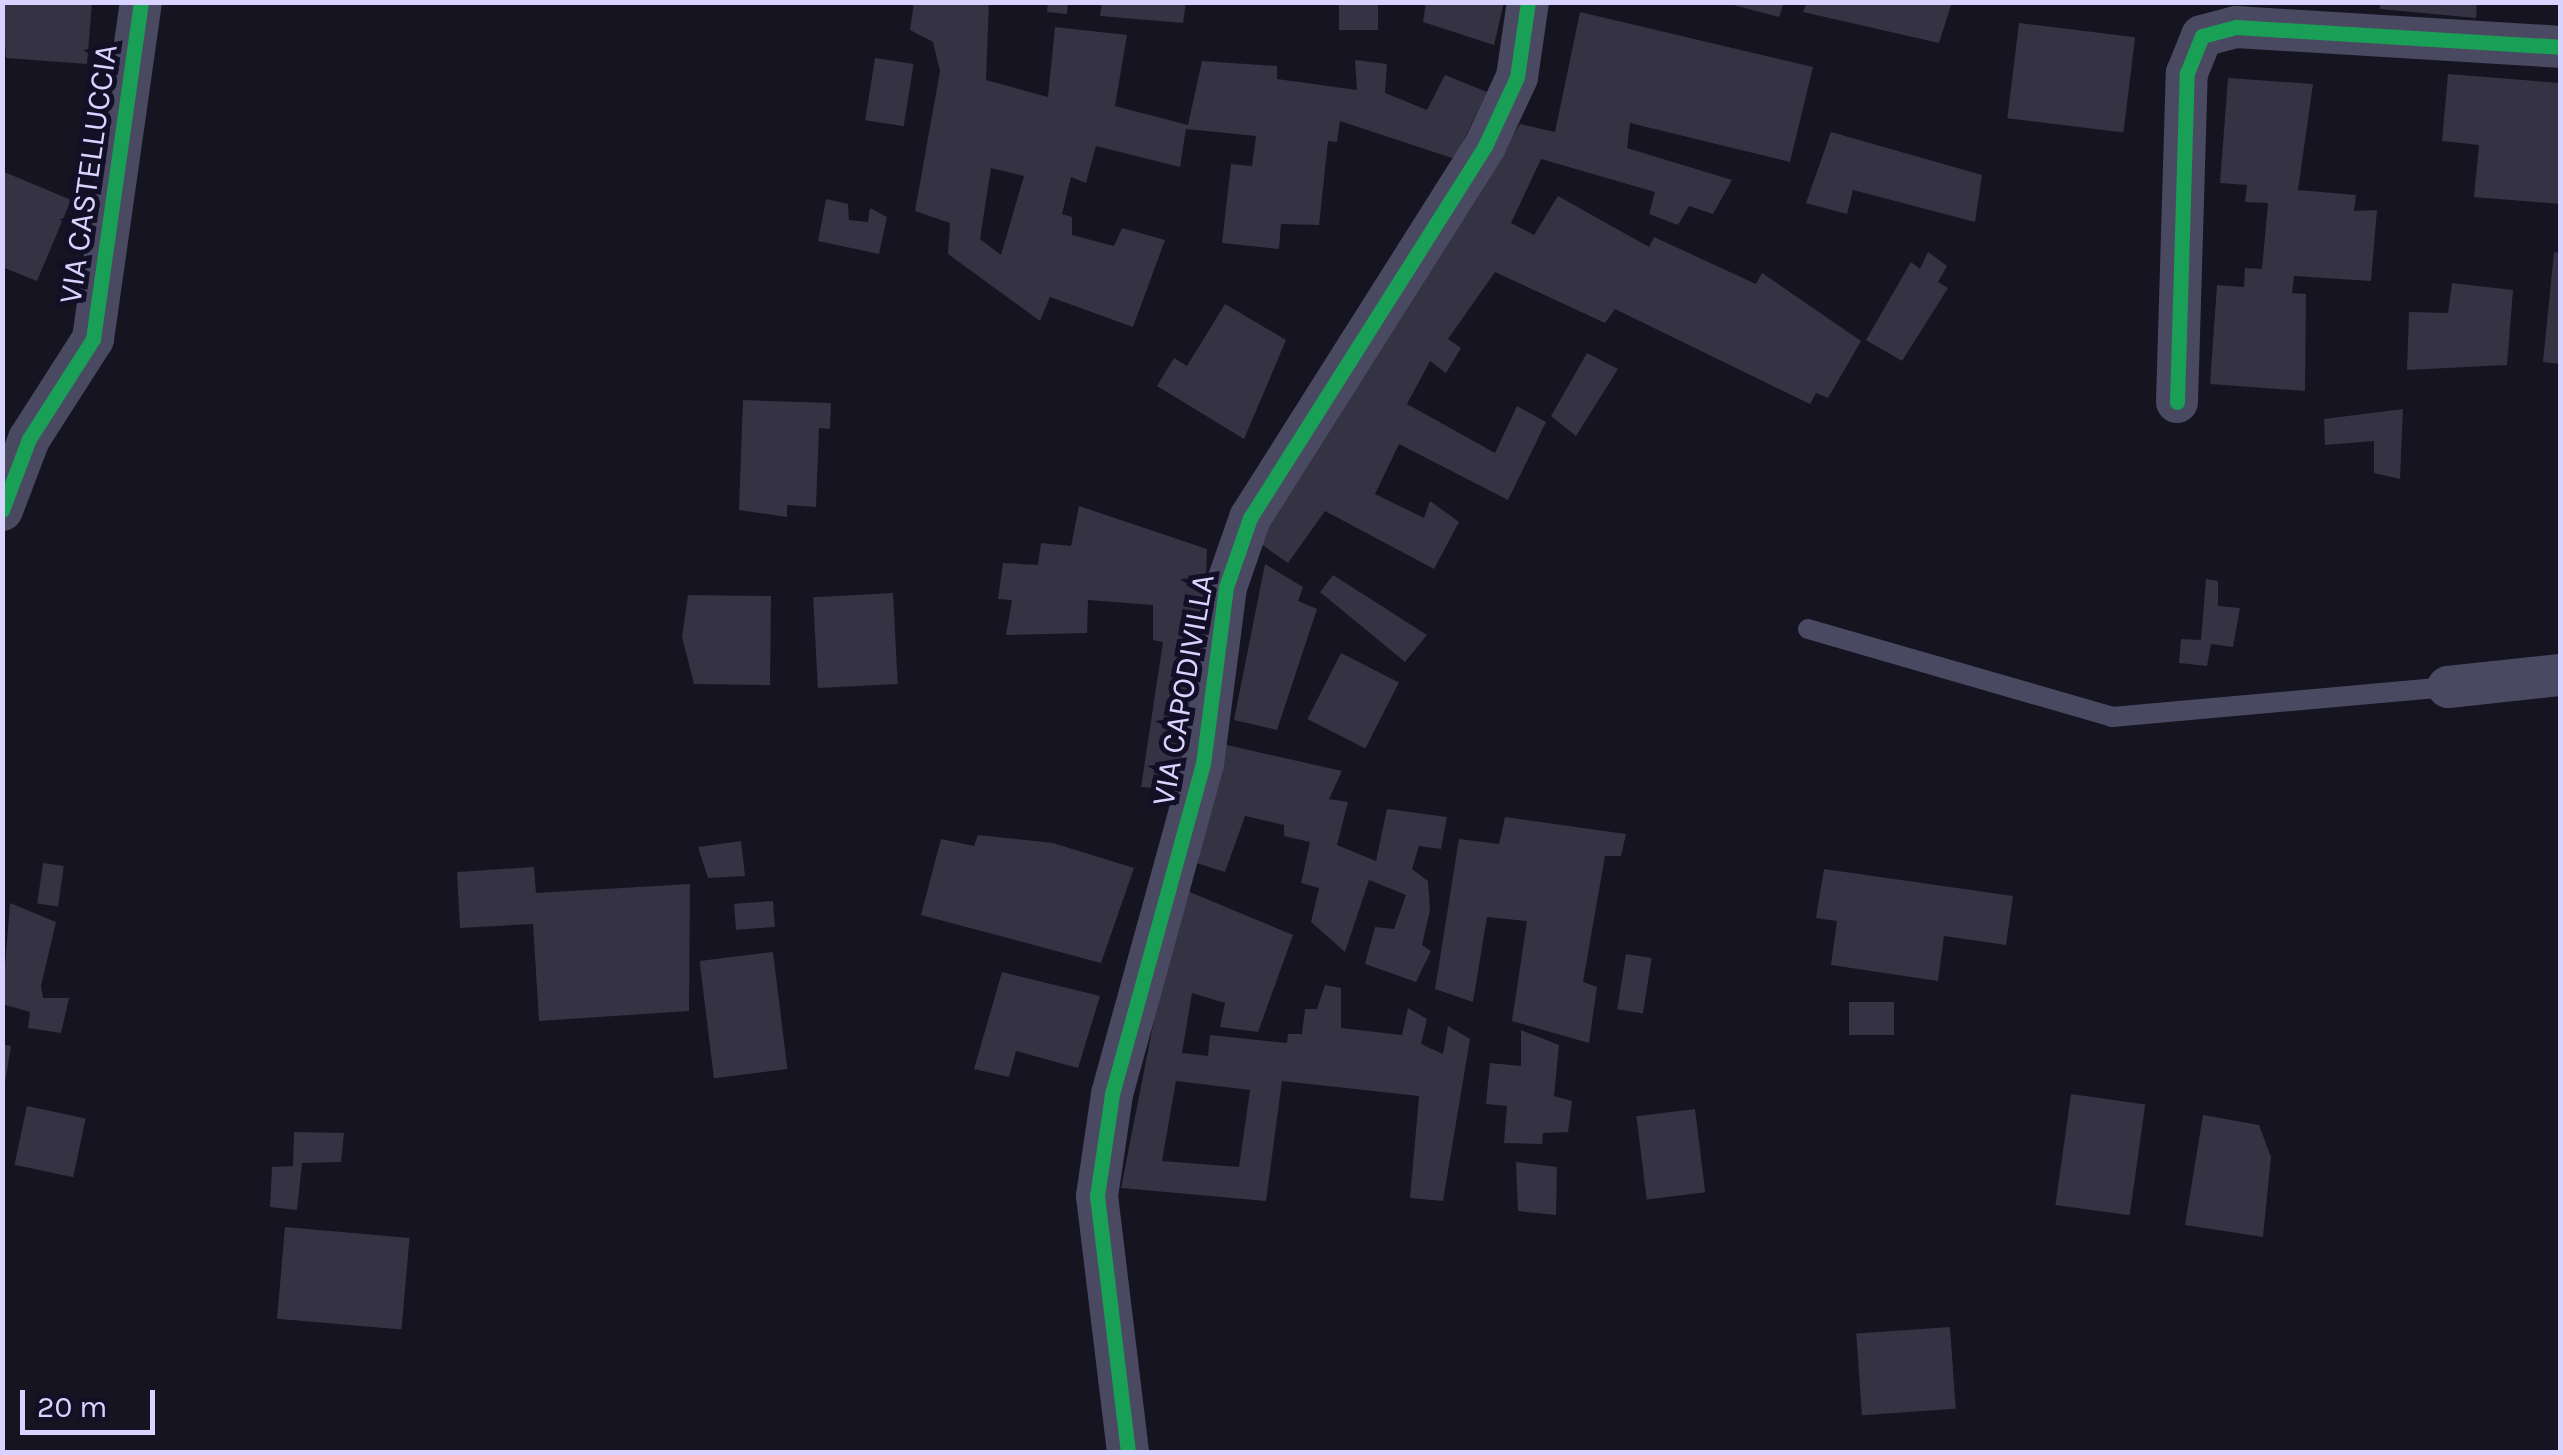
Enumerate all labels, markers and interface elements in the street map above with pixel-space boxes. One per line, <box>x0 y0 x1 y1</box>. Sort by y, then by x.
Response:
street label: VIA CASTELLUCCIA <box>52 42 126 306</box>
street label: VIA CAPODIVILLA <box>1145 571 1223 809</box>
scale bar <box>25 1370 160 1432</box>
text: 20 m <box>37 1389 107 1425</box>

